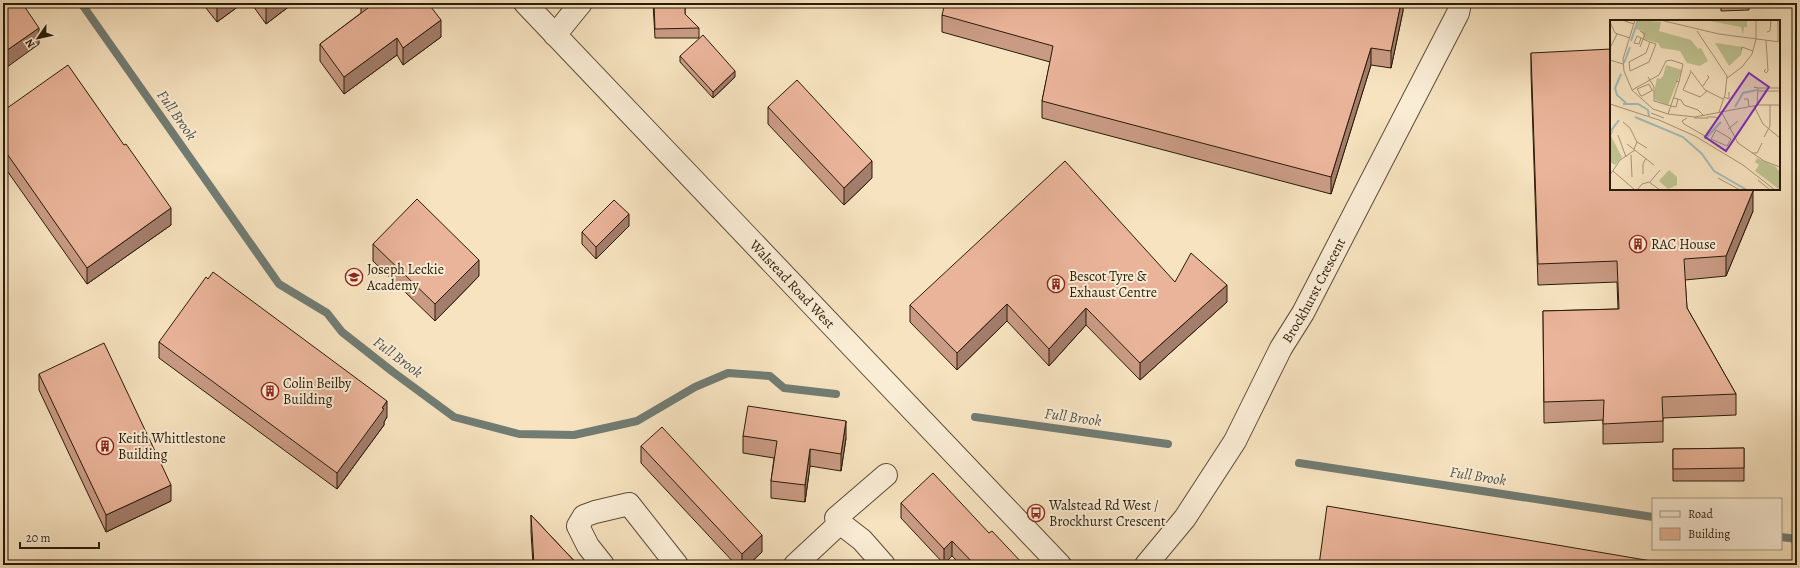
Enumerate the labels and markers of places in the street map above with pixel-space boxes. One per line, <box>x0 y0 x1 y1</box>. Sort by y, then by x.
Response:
building icon: RAC House <box>1628 234 1648 254</box>
place label: RAC House <box>1651 235 1716 254</box>
place label: Joseph Leckie Academy <box>366 260 444 295</box>
school or university icon: Joseph Leckie Academy <box>344 267 364 287</box>
place label: Bescot Tyre & Exhaust Centre <box>1069 267 1157 302</box>
building icon: Bescot Tyre & Exhaust Centre <box>1046 274 1066 294</box>
place label: Colin Beilby Building <box>283 374 352 409</box>
building icon: Colin Beilby Building <box>260 381 280 401</box>
place label: Keith Whittlestone Building <box>118 429 226 464</box>
building icon: Keith Whittlestone Building <box>95 436 115 456</box>
place label: Walstead Rd West / Brockhurst Crescent <box>1048 496 1166 531</box>
bus stop icon: Walstead Rd West / Brockhurst Crescent <box>1026 503 1046 523</box>

